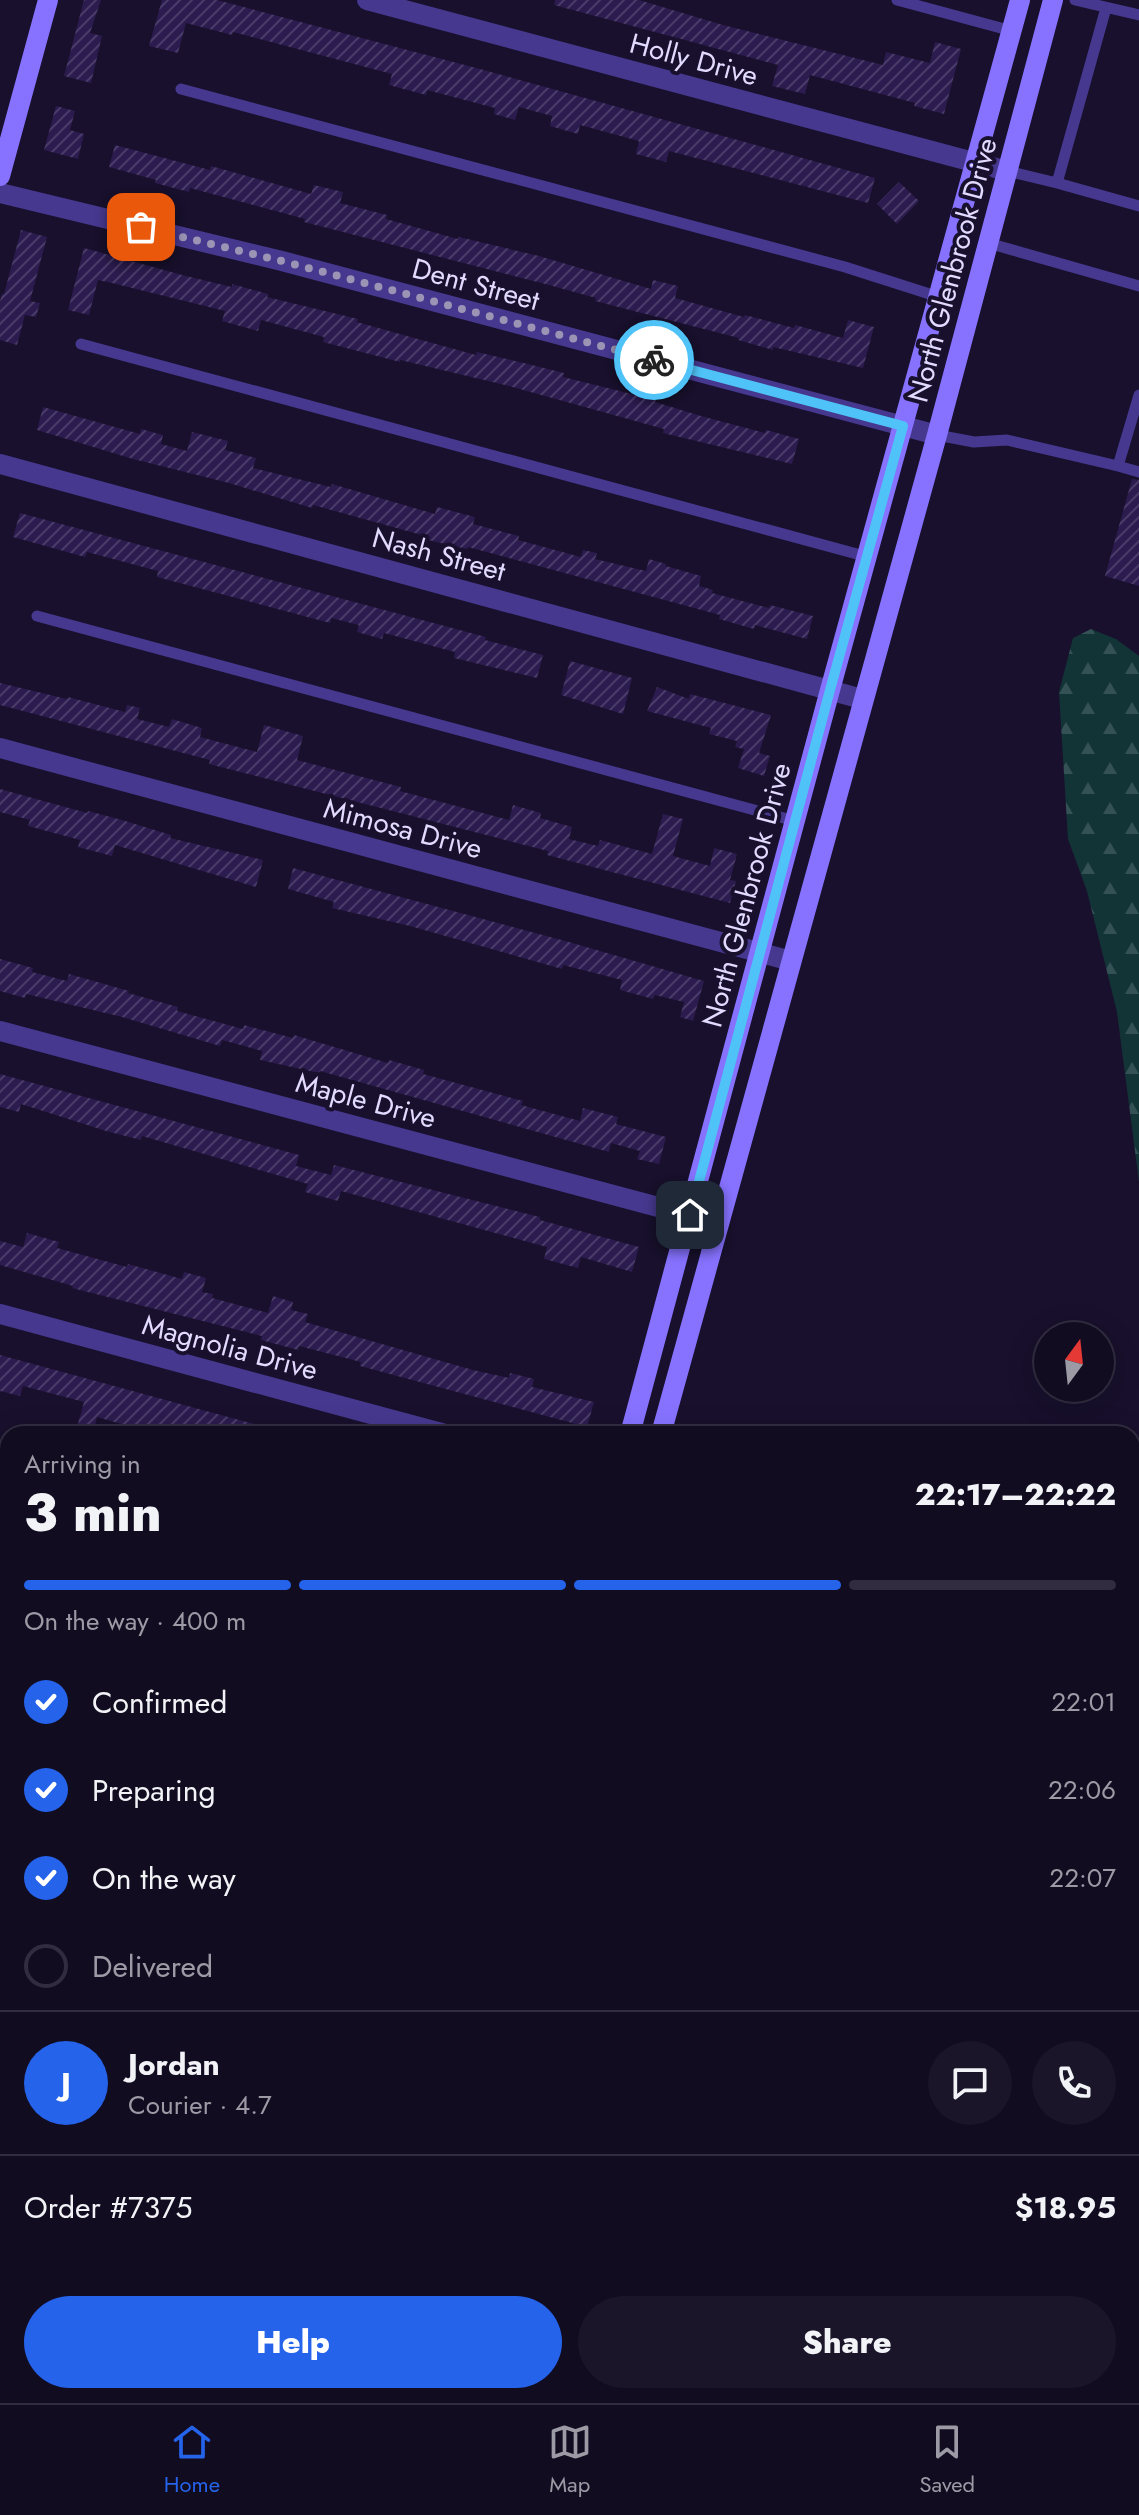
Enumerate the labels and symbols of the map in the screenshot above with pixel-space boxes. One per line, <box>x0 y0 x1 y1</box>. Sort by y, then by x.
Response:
street label: Holly Drive <box>625 23 763 96</box>
street label: North Glenbrook Drive <box>897 133 1008 407</box>
pin <box>107 193 175 261</box>
street label: Dent Street <box>408 248 544 321</box>
courier <box>614 320 694 400</box>
street label: Nash Street <box>368 517 510 592</box>
street label: North Glenbrook Drive <box>691 758 802 1032</box>
street label: Mimosa Drive <box>319 788 487 869</box>
street label: Maple Drive <box>291 1062 441 1139</box>
pin <box>656 1181 724 1249</box>
street label: Magnolia Drive <box>138 1304 322 1391</box>
north arrow <box>1034 1322 1114 1402</box>

